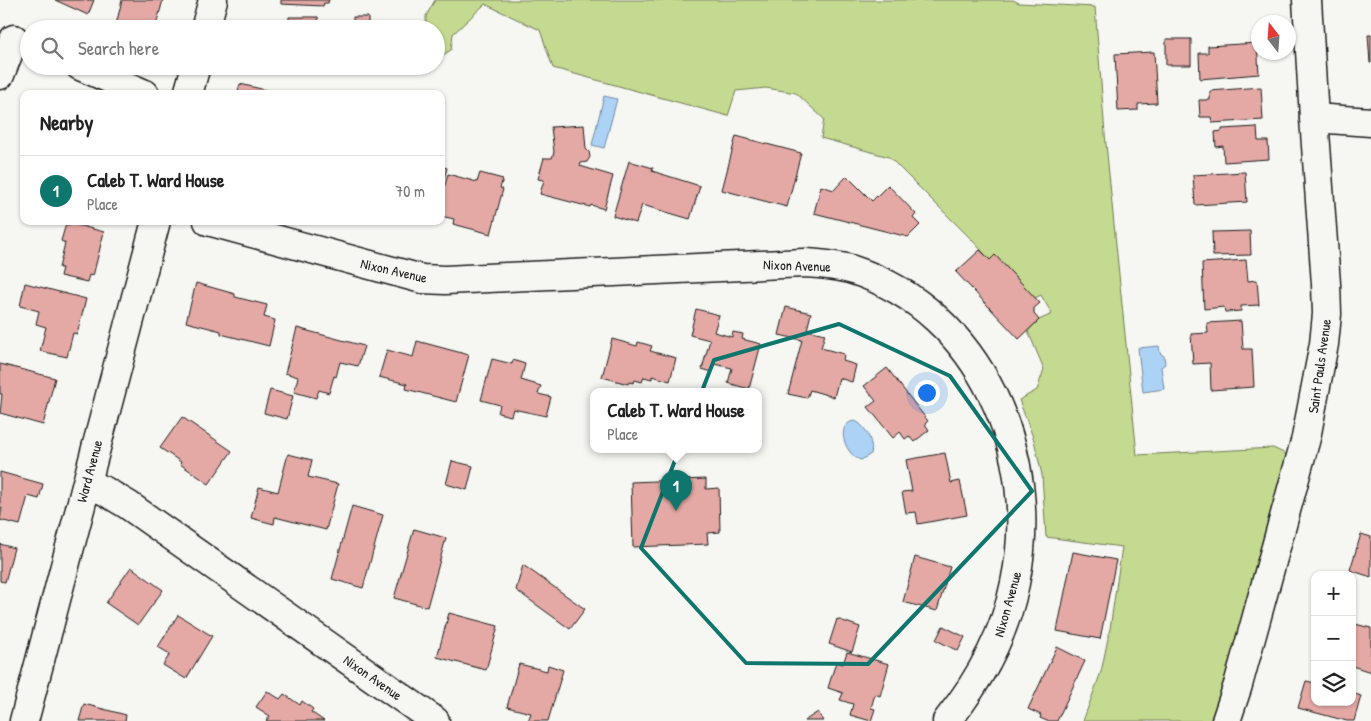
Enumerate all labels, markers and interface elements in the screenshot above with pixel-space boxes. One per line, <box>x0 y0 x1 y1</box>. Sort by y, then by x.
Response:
north arrow <box>1251 15 1296 60</box>
search box <box>20 20 445 75</box>
icon: search <box>38 34 66 62</box>
text: Search here <box>78 35 159 61</box>
text: Nearby <box>40 108 93 137</box>
text: Caleb T. Ward House <box>87 167 224 193</box>
text: 1 <box>53 180 59 202</box>
text: 70 m <box>395 180 425 202</box>
text: Place <box>87 193 118 215</box>
street label: Nixon Avenue <box>359 253 429 287</box>
street label: Nixon Avenue <box>763 254 832 276</box>
street label: Saint Pauls Avenue <box>1303 317 1335 414</box>
your location <box>914 380 940 406</box>
popup <box>590 388 762 453</box>
text: Caleb T. Ward House <box>607 397 745 423</box>
text: Place <box>607 423 638 445</box>
street label: Ward Avenue <box>72 437 107 504</box>
pin: 1 <box>660 470 692 511</box>
street label: Nixon Avenue <box>989 569 1026 639</box>
map controls <box>1311 571 1356 706</box>
button: + <box>1311 571 1356 616</box>
button: − <box>1311 616 1356 661</box>
street label: Nixon Avenue <box>340 650 406 704</box>
button: layers <box>1311 661 1356 706</box>

